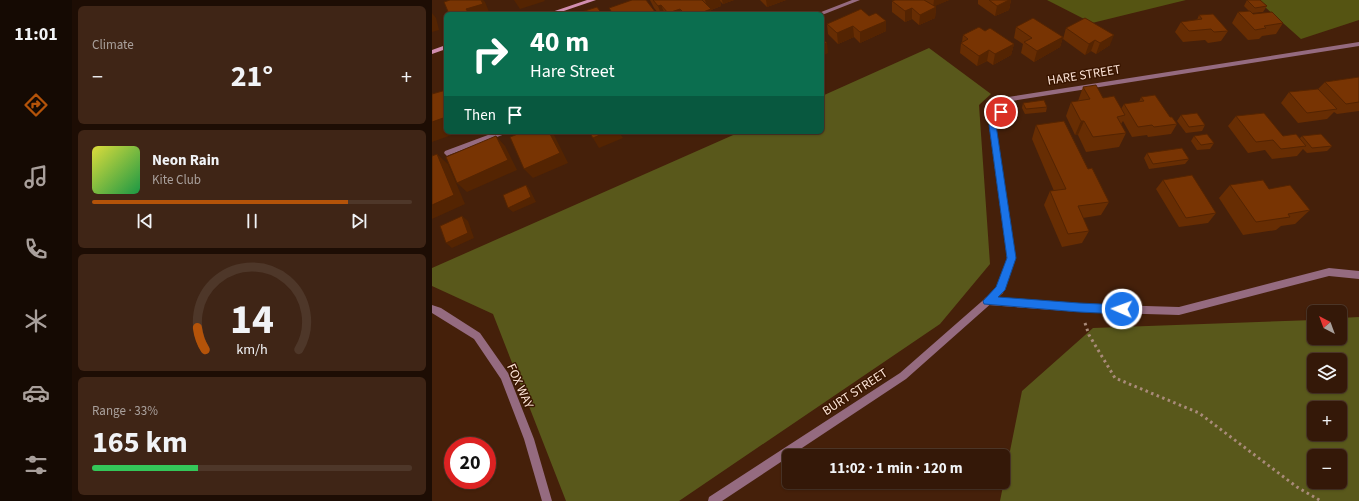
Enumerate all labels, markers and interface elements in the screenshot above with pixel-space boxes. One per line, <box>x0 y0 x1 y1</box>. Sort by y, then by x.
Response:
text: 11:01 <box>14 22 58 47</box>
text: 40 m <box>530 22 589 62</box>
icon: right <box>464 28 516 80</box>
text: Climate <box>92 36 134 54</box>
text: 21° <box>231 55 273 98</box>
text: Hare Street <box>530 59 615 84</box>
street label: HARE STREET <box>1046 60 1122 90</box>
text: − <box>92 61 103 93</box>
text: + <box>401 61 412 93</box>
icon: directions <box>22 91 50 119</box>
pin <box>984 95 1018 129</box>
icon: arrive <box>990 101 1012 123</box>
icon: arrive <box>504 104 526 126</box>
text: Then <box>464 105 496 126</box>
text: Neon Rain <box>152 150 219 171</box>
icon: music <box>22 163 50 191</box>
text: Kite Club <box>152 171 201 189</box>
icon: previous <box>134 210 156 232</box>
icon: pause <box>241 210 263 232</box>
icon: next <box>348 210 370 232</box>
icon: phone <box>22 235 50 263</box>
position arrow <box>1101 288 1143 330</box>
text: 14 <box>230 290 274 350</box>
north arrow <box>1307 305 1347 345</box>
map controls <box>1307 305 1347 489</box>
icon: climate <box>22 307 50 335</box>
text: km/h <box>236 339 268 360</box>
button: layers <box>1307 353 1347 393</box>
street label: FOX WAY <box>502 361 538 412</box>
street label: BURT STREET <box>819 364 891 420</box>
icon: car <box>22 379 50 407</box>
button: + <box>1307 401 1347 441</box>
text: Range · 33% <box>92 402 158 420</box>
text: 165 km <box>92 421 188 464</box>
speed limit sign: 20 <box>444 437 496 489</box>
button: − <box>1307 449 1347 489</box>
icon: filters <box>22 451 50 479</box>
text: 11:02 · 1 min · 120 m <box>829 458 963 479</box>

